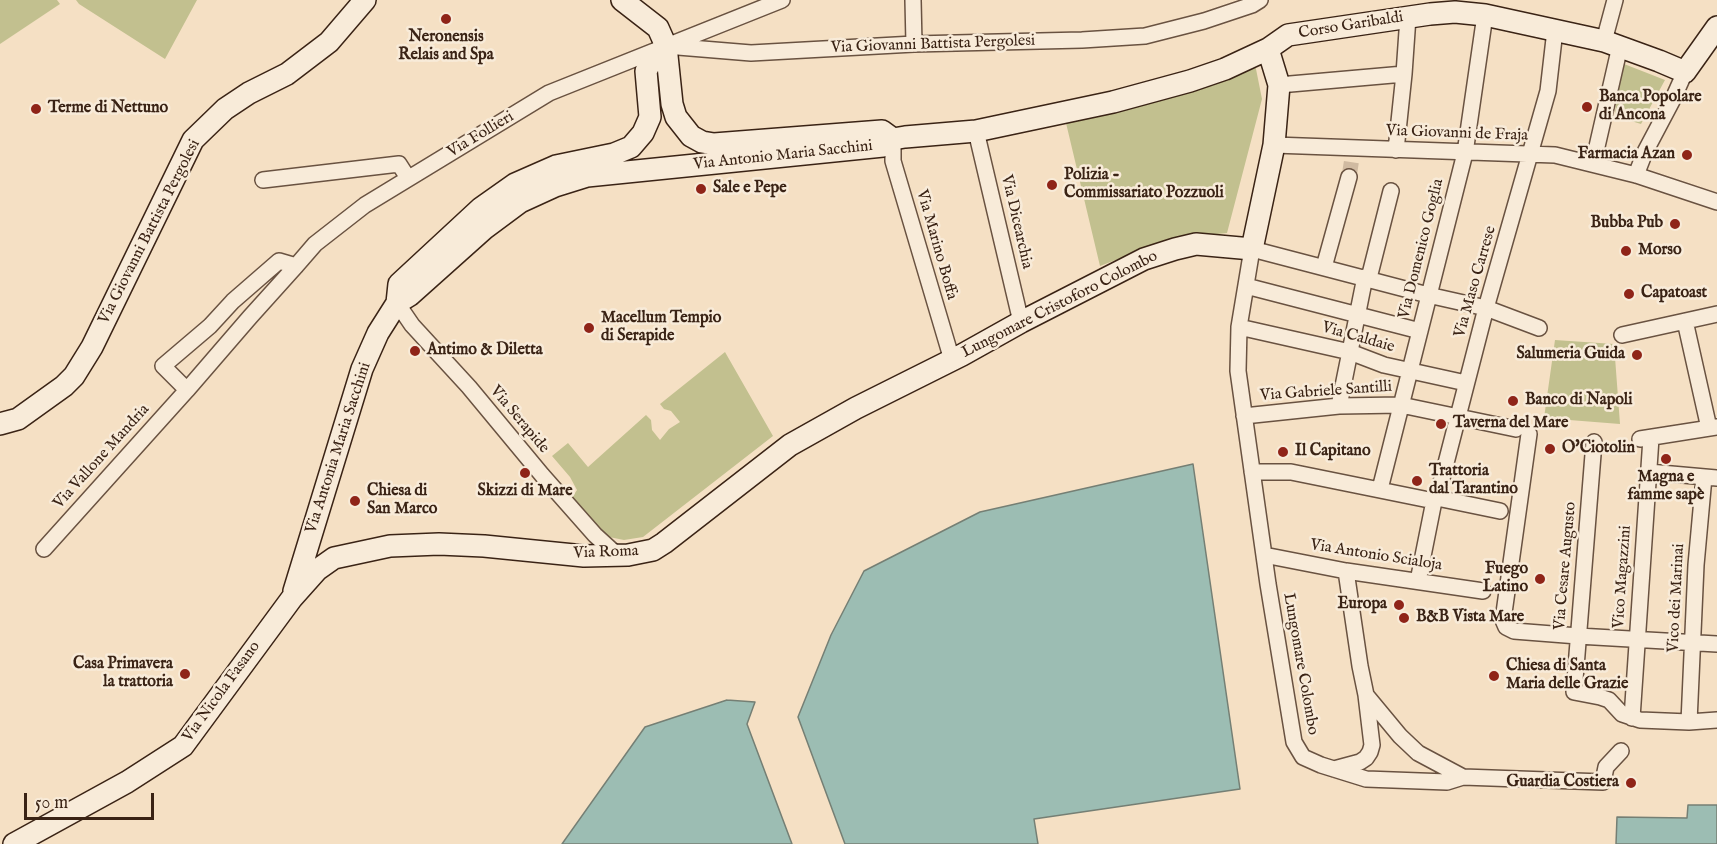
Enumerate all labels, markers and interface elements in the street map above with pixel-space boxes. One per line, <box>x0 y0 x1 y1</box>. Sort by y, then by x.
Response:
street label: Corso Garibaldi <box>1297 8 1405 44</box>
marker: Neronensis Relais and Spa <box>439 12 453 26</box>
place label: Neronensis Relais and Spa <box>398 28 494 66</box>
street label: Via Giovanni Battista Pergolesi <box>830 32 1036 58</box>
place label: Banca Popolare di Ancona <box>1599 88 1702 126</box>
place label: Terme di Nettuno <box>48 99 168 119</box>
marker: Banca Popolare di Ancona <box>1580 100 1594 114</box>
marker: Terme di Nettuno <box>29 102 43 116</box>
street label: Via Follieri <box>444 108 518 162</box>
street label: Via Giovanni de Fraja <box>1386 122 1528 146</box>
street label: Via Giovanni Battista Pergolesi <box>95 136 205 328</box>
street label: Via Antonio Maria Sacchini <box>692 137 874 175</box>
place label: Farmacia Azan <box>1578 145 1675 165</box>
marker: Farmacia Azan <box>1680 148 1694 162</box>
place label: Polizia - Commissariato Pozzuoli <box>1064 166 1224 204</box>
street label: Via Dicearchia <box>996 173 1036 271</box>
street label: Via Domenico Goglia <box>1395 177 1449 321</box>
marker: Polizia - Commissariato Pozzuoli <box>1045 178 1059 192</box>
place label: Sale e Pepe <box>713 179 786 199</box>
marker: Sale e Pepe <box>694 182 708 196</box>
street label: Via Marino Boffa <box>911 188 961 302</box>
place label: Bubba Pub <box>1591 214 1663 234</box>
marker: Bubba Pub <box>1668 217 1682 231</box>
street label: Via Maso Carrese <box>1451 224 1501 340</box>
place label: Morso <box>1638 241 1682 261</box>
marker: Morso <box>1619 244 1633 258</box>
street label: Lungomare Cristoforo Colombo <box>959 247 1161 363</box>
place label: Capatoast <box>1641 284 1707 304</box>
marker: Capatoast <box>1622 287 1636 301</box>
place label: Macellum Tempio di Serapide <box>601 309 721 347</box>
street label: Via Caldaie <box>1319 318 1397 358</box>
marker: Macellum Tempio di Serapide <box>582 321 596 335</box>
place label: Antimo & Diletta <box>427 341 543 361</box>
marker: Antimo & Diletta <box>408 344 422 358</box>
place label: Salumeria Guida <box>1516 345 1625 365</box>
marker: Salumeria Guida <box>1630 348 1644 362</box>
street label: Via Antonia Maria Sacchini <box>302 360 376 536</box>
street label: Via Gabriele Santilli <box>1259 378 1393 406</box>
street label: Via Serapide <box>485 382 553 458</box>
place label: Banco di Napoli <box>1525 391 1633 411</box>
marker: Banco di Napoli <box>1506 394 1520 408</box>
street label: Via Vallone Mandria <box>50 401 154 513</box>
place label: Taverna del Mare <box>1453 414 1568 434</box>
marker: Taverna del Mare <box>1434 417 1448 431</box>
place label: O'Ciotolin <box>1562 439 1635 459</box>
place label: Il Capitano <box>1295 442 1371 462</box>
marker: O'Ciotolin <box>1543 442 1557 456</box>
marker: Il Capitano <box>1276 445 1290 459</box>
marker: Magna e famme sapè <box>1659 452 1673 466</box>
place label: Trattoria dal Tarantino <box>1429 462 1518 500</box>
marker: Skizzi di Mare <box>518 466 532 480</box>
place label: Magna e famme sapè <box>1628 468 1704 506</box>
marker: Trattoria dal Tarantino <box>1410 474 1424 488</box>
place label: Chiesa di San Marco <box>367 482 437 520</box>
place label: Skizzi di Mare <box>477 482 573 502</box>
marker: Chiesa di San Marco <box>348 494 362 508</box>
street label: Via Cesare Augusto <box>1551 501 1581 631</box>
street label: Vico Magazzini <box>1610 525 1636 629</box>
street label: Via Antonio Scialoja <box>1309 536 1443 576</box>
street label: Via Roma <box>573 542 639 564</box>
street label: Vico dei Marinai <box>1665 543 1689 653</box>
place label: Fuego Latino <box>1483 560 1528 598</box>
marker: Fuego Latino <box>1533 572 1547 586</box>
street label: Lungomare Colombo <box>1278 592 1322 736</box>
place label: Europa <box>1338 595 1387 615</box>
marker: Europa <box>1392 598 1406 612</box>
place label: B&B Vista Mare <box>1416 608 1524 628</box>
marker: B&B Vista Mare <box>1397 611 1411 625</box>
street label: Via Nicola Fasano <box>179 638 265 746</box>
place label: Casa Primavera la trattoria <box>73 655 173 693</box>
place label: Chiesa di Santa Maria delle Grazie <box>1506 657 1628 695</box>
marker: Casa Primavera la trattoria <box>178 667 192 681</box>
marker: Chiesa di Santa Maria delle Grazie <box>1487 669 1501 683</box>
place label: Guardia Costiera <box>1506 773 1619 793</box>
marker: Guardia Costiera <box>1624 776 1638 790</box>
scale bar <box>27 781 158 819</box>
text: 50 m <box>35 792 68 815</box>

